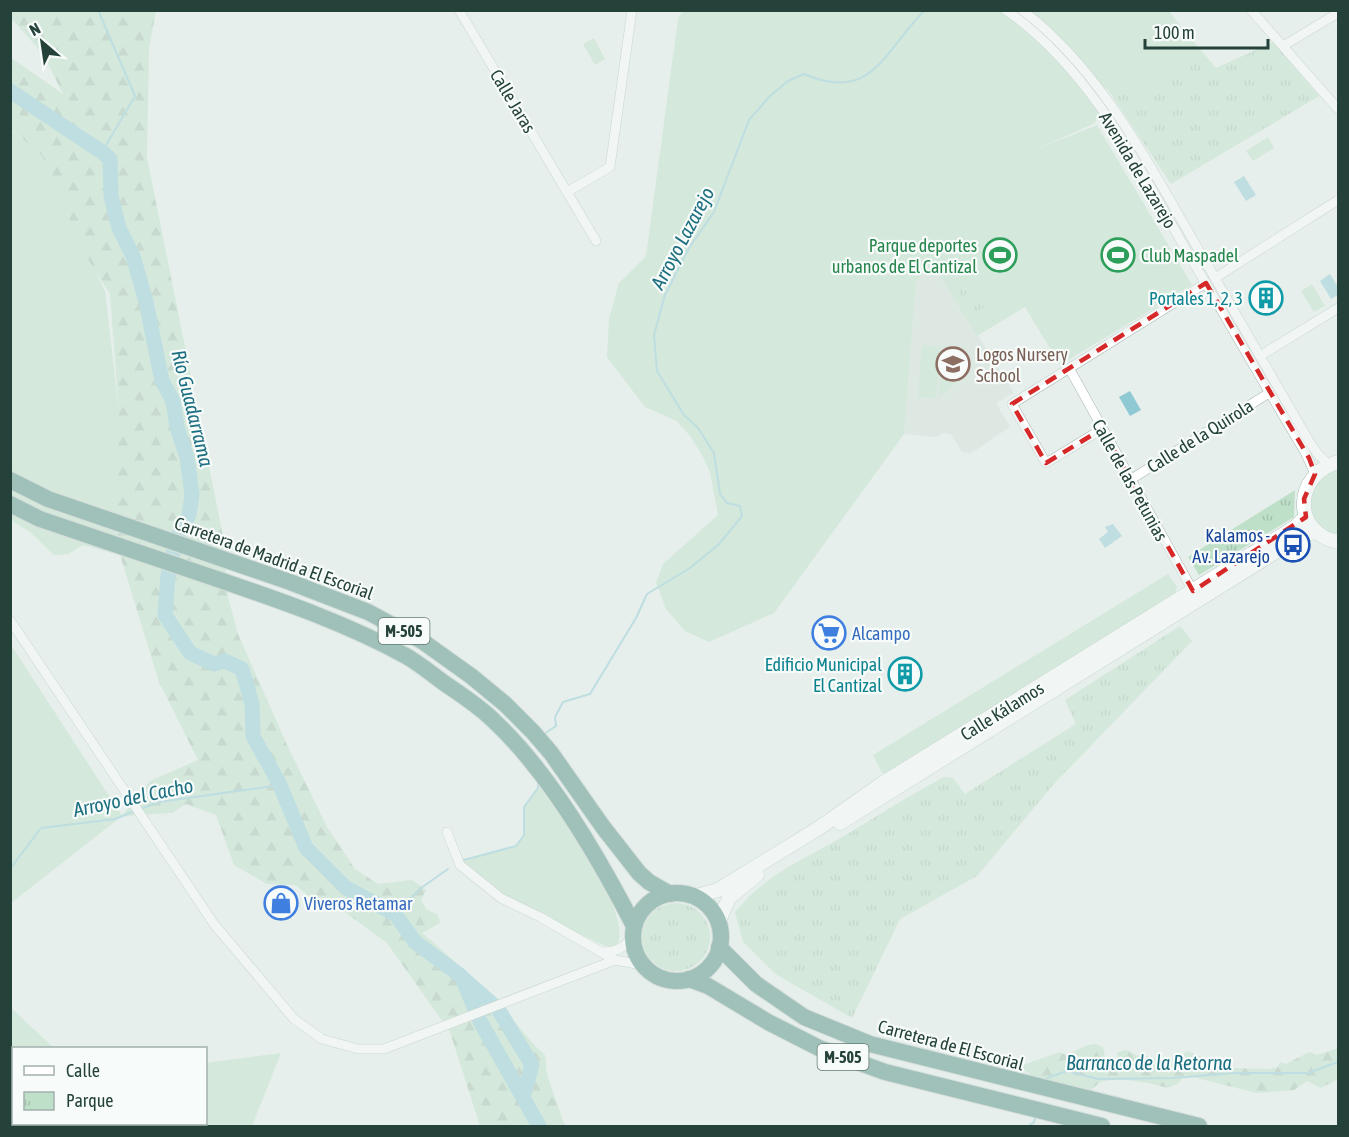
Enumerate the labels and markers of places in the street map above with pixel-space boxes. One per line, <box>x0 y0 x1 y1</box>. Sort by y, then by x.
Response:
place label: Parque deportes urbanos de El Cantizal <box>832 235 977 277</box>
sports icon: Parque deportes urbanos de El Cantizal <box>982 237 1018 273</box>
sports icon: Club Maspadel <box>1100 237 1136 273</box>
place label: Club Maspadel <box>1141 245 1239 266</box>
building icon: Portales 1, 2, 3 <box>1248 280 1284 316</box>
place label: Portales 1, 2, 3 <box>1149 288 1243 309</box>
place label: Logos Nursery School <box>976 344 1068 386</box>
school or university icon: Logos Nursery School <box>935 346 971 382</box>
place label: Kalamos - Av. Lazarejo <box>1192 525 1270 567</box>
bus stop icon: Kalamos - Av. Lazarejo <box>1275 527 1311 563</box>
supermarket icon: Alcampo <box>811 615 847 651</box>
place label: Alcampo <box>852 623 910 644</box>
place label: Edificio Municipal El Cantizal <box>765 654 882 696</box>
building icon: Edificio Municipal El Cantizal <box>887 656 923 692</box>
shop icon: Viveros Retamar <box>263 885 299 921</box>
place label: Viveros Retamar <box>304 893 413 914</box>

